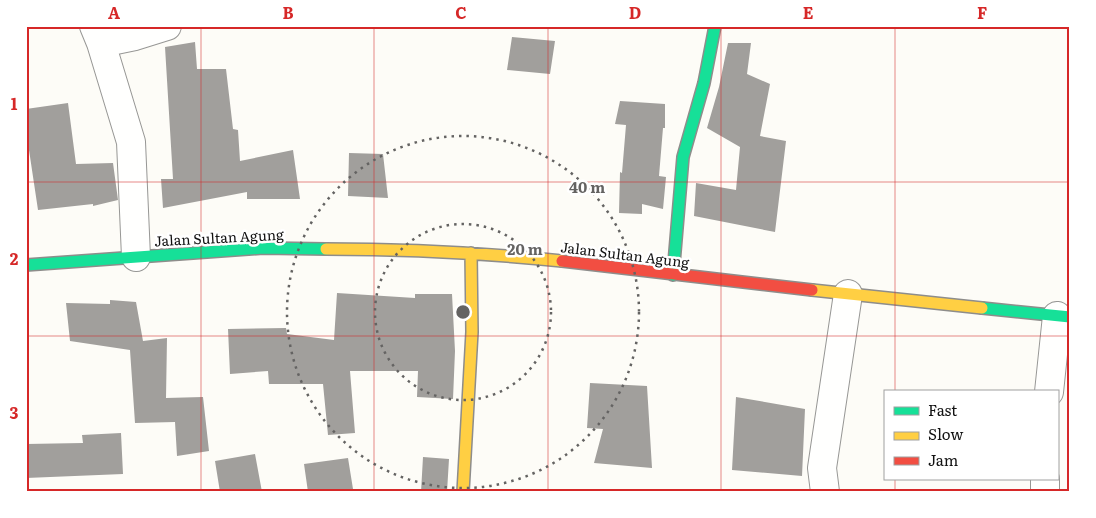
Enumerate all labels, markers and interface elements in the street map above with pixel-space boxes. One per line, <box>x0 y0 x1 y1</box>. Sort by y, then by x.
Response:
text: A <box>108 0 120 24</box>
text: B <box>282 0 294 24</box>
text: C <box>455 0 467 24</box>
text: D <box>629 0 641 24</box>
text: E <box>803 0 814 24</box>
text: F <box>977 0 987 24</box>
text: 1 <box>11 91 18 115</box>
text: 40 m <box>569 175 605 198</box>
street label: Jalan Sultan Agung <box>154 224 284 250</box>
street label: Jalan Sultan Agung <box>559 236 691 272</box>
text: 20 m <box>507 237 543 260</box>
text: 2 <box>10 246 19 270</box>
centre of rings <box>454 303 472 321</box>
legend <box>884 390 1058 480</box>
text: Fast <box>928 398 957 421</box>
text: 3 <box>10 400 19 424</box>
text: Slow <box>928 422 963 445</box>
text: Jam <box>928 448 959 471</box>

